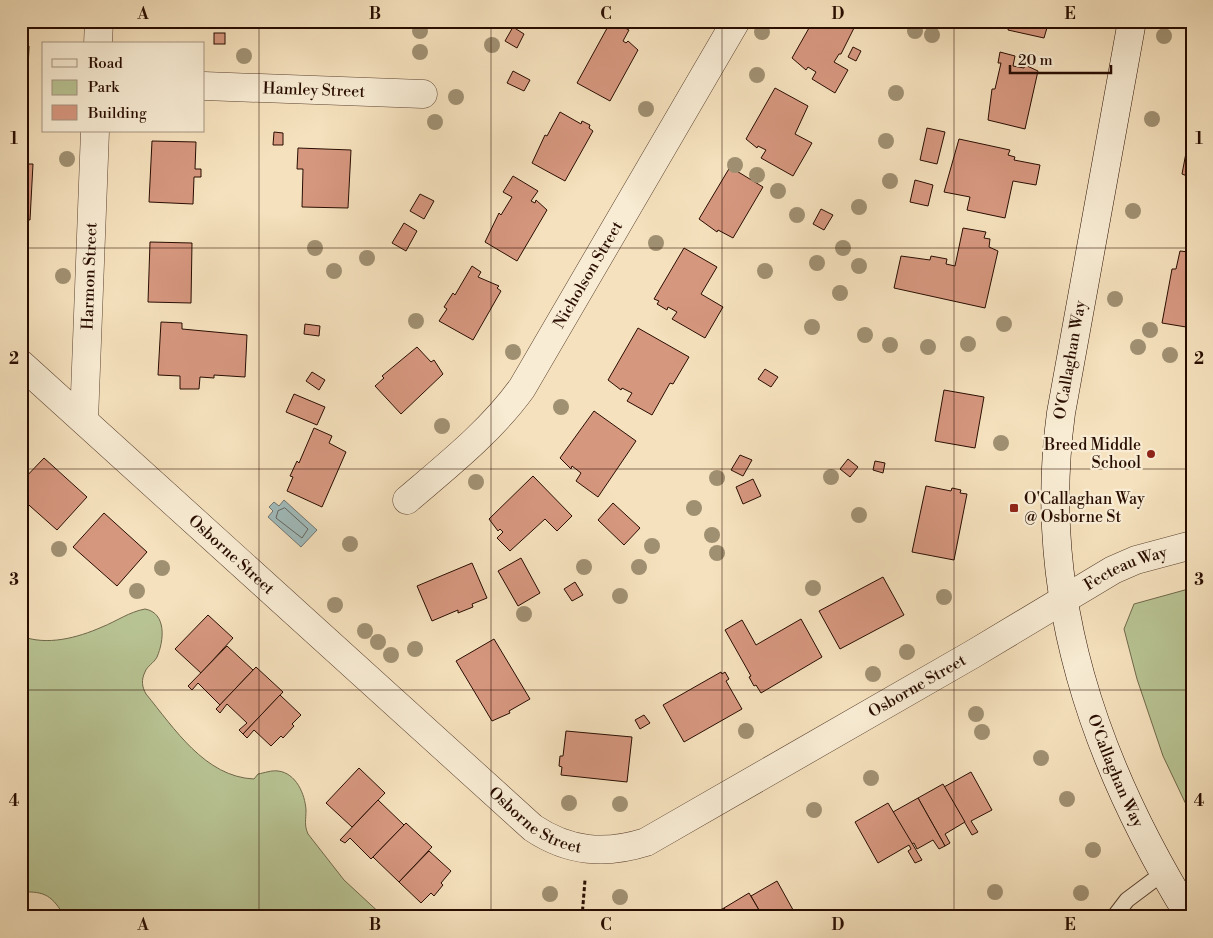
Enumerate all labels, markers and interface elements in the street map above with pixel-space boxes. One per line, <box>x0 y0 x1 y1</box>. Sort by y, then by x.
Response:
text: A <box>136 4 149 24</box>
text: B <box>369 4 381 24</box>
text: C <box>600 4 612 24</box>
text: D <box>832 4 845 24</box>
text: E <box>1064 4 1076 24</box>
legend <box>42 42 205 132</box>
scale bar <box>1010 42 1112 74</box>
text: 20 m <box>1018 51 1053 70</box>
text: Road <box>88 54 123 73</box>
text: Park <box>88 78 120 97</box>
street label: Hamley Street <box>262 78 366 102</box>
text: Building <box>87 104 147 123</box>
text: 1 <box>10 129 18 149</box>
text: 1 <box>1195 129 1203 149</box>
street label: Nicholson Street <box>549 217 627 332</box>
street label: Harmon Street <box>77 222 102 330</box>
street label: O'Callaghan Way <box>1050 299 1090 421</box>
text: 2 <box>9 349 19 369</box>
text: 2 <box>1194 349 1204 369</box>
place label: Breed Middle School <box>1043 435 1141 473</box>
marker: Breed Middle School <box>1145 448 1157 460</box>
place label: O'Callaghan Way @ Osborne St <box>1024 489 1145 527</box>
marker: O'Callaghan Way @ Osborne St <box>1008 502 1020 514</box>
street label: Osborne Street <box>184 511 279 599</box>
street label: Fecteau Way <box>1080 542 1170 595</box>
text: 3 <box>9 570 19 590</box>
text: 3 <box>1194 570 1204 590</box>
street label: Osborne Street <box>865 650 970 722</box>
street label: O'Callaghan Way <box>1083 712 1148 831</box>
street label: Osborne Street <box>484 783 584 858</box>
text: 4 <box>9 791 20 811</box>
text: 4 <box>1194 791 1205 811</box>
text: A <box>136 915 149 935</box>
text: B <box>369 915 381 935</box>
text: C <box>600 915 612 935</box>
text: D <box>832 915 845 935</box>
text: E <box>1064 915 1076 935</box>

